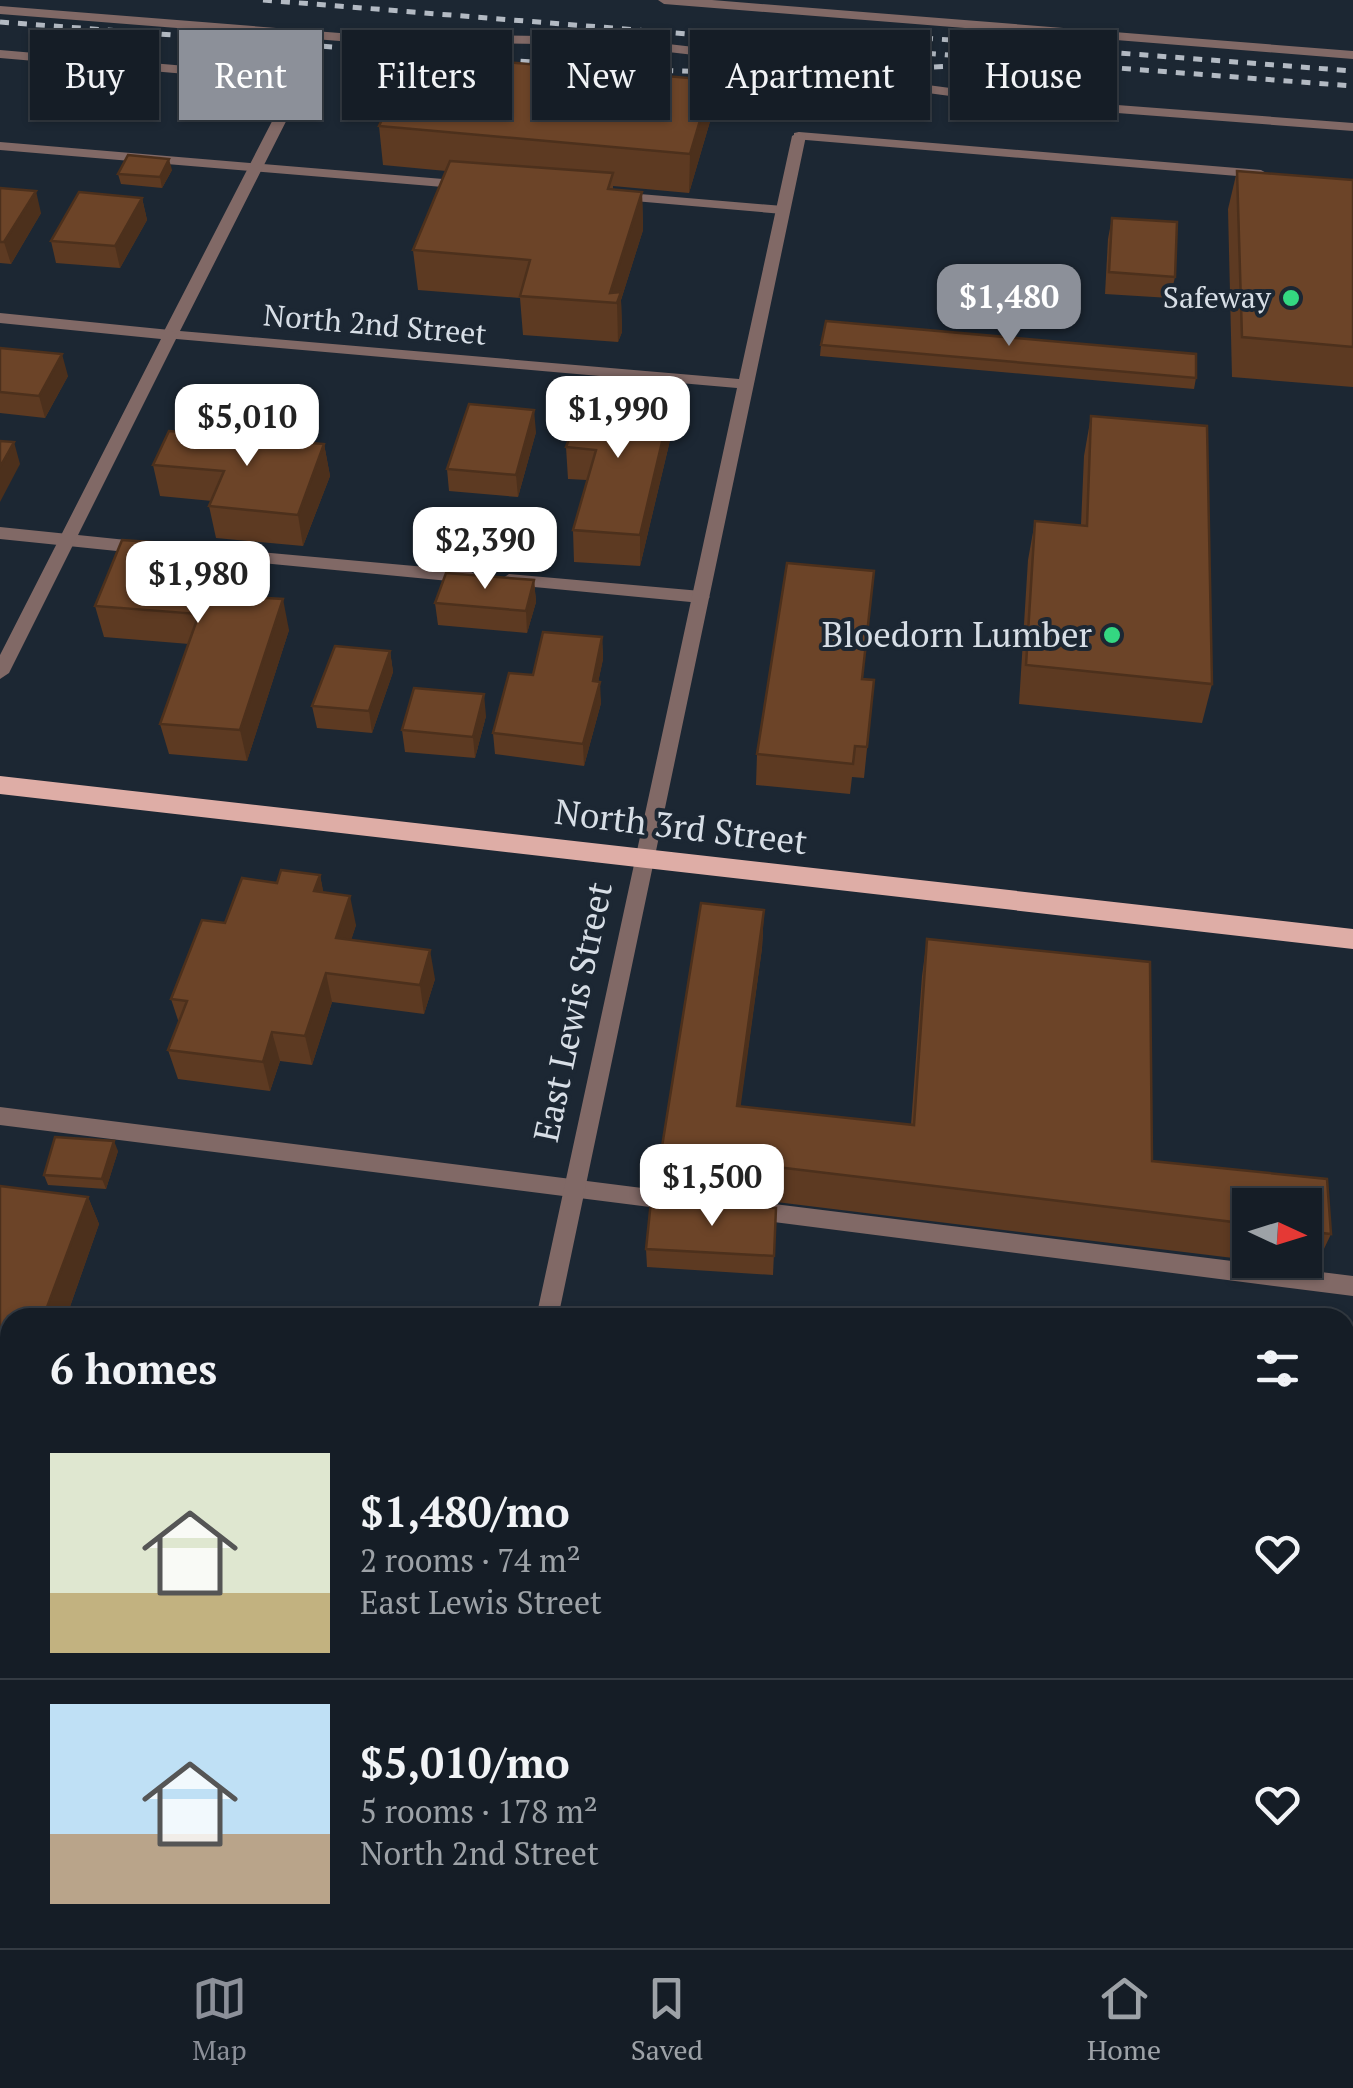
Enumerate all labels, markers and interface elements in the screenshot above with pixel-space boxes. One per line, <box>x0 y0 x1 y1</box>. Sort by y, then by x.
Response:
chip: Buy <box>30 30 159 120</box>
chip: Rent <box>179 30 322 120</box>
chip: Filters <box>342 30 512 120</box>
chip: New <box>532 30 670 120</box>
chip: Apartment <box>690 30 930 120</box>
chip: House <box>950 30 1117 120</box>
pin: $1,480 <box>928 264 1090 349</box>
text: $1,480 <box>959 275 1059 317</box>
place label: Safeway <box>1163 277 1272 317</box>
marker: Safeway <box>1280 287 1302 309</box>
street label: North 2nd Street <box>262 294 488 354</box>
pin: $1,990 <box>537 376 699 461</box>
pin: $5,010 <box>166 384 328 469</box>
text: $1,990 <box>568 387 668 429</box>
text: $5,010 <box>197 395 297 437</box>
pin: $2,390 <box>404 507 566 592</box>
text: $2,390 <box>435 518 535 560</box>
pin: $1,980 <box>117 541 279 626</box>
text: $1,980 <box>148 552 248 594</box>
place label: Bloedorn Lumber <box>822 611 1093 657</box>
marker: Bloedorn Lumber <box>1101 624 1123 646</box>
street label: North 3rd Street <box>552 788 810 864</box>
street label: East Lewis Street <box>522 878 622 1146</box>
pin: $1,500 <box>631 1144 793 1229</box>
text: $1,500 <box>662 1155 762 1197</box>
north arrow <box>1232 1188 1322 1278</box>
map controls <box>1232 1188 1322 1278</box>
text: 6 homes <box>50 1340 217 1396</box>
icon: filters <box>1250 1341 1305 1396</box>
text: $1,480/mo <box>360 1483 570 1539</box>
icon: home <box>130 1493 250 1613</box>
icon: heart <box>1250 1526 1305 1581</box>
text: 2 rooms · 74 m² <box>360 1539 581 1581</box>
text: East Lewis Street <box>360 1581 602 1623</box>
text: $5,010/mo <box>360 1734 570 1790</box>
icon: home <box>130 1744 250 1864</box>
icon: heart <box>1250 1777 1305 1832</box>
text: 5 rooms · 178 m² <box>360 1790 598 1832</box>
text: North 2nd Street <box>360 1832 599 1874</box>
tab: Map <box>192 1971 247 2068</box>
tab: Saved <box>631 1971 703 2068</box>
tab: Home <box>1087 1971 1161 2068</box>

